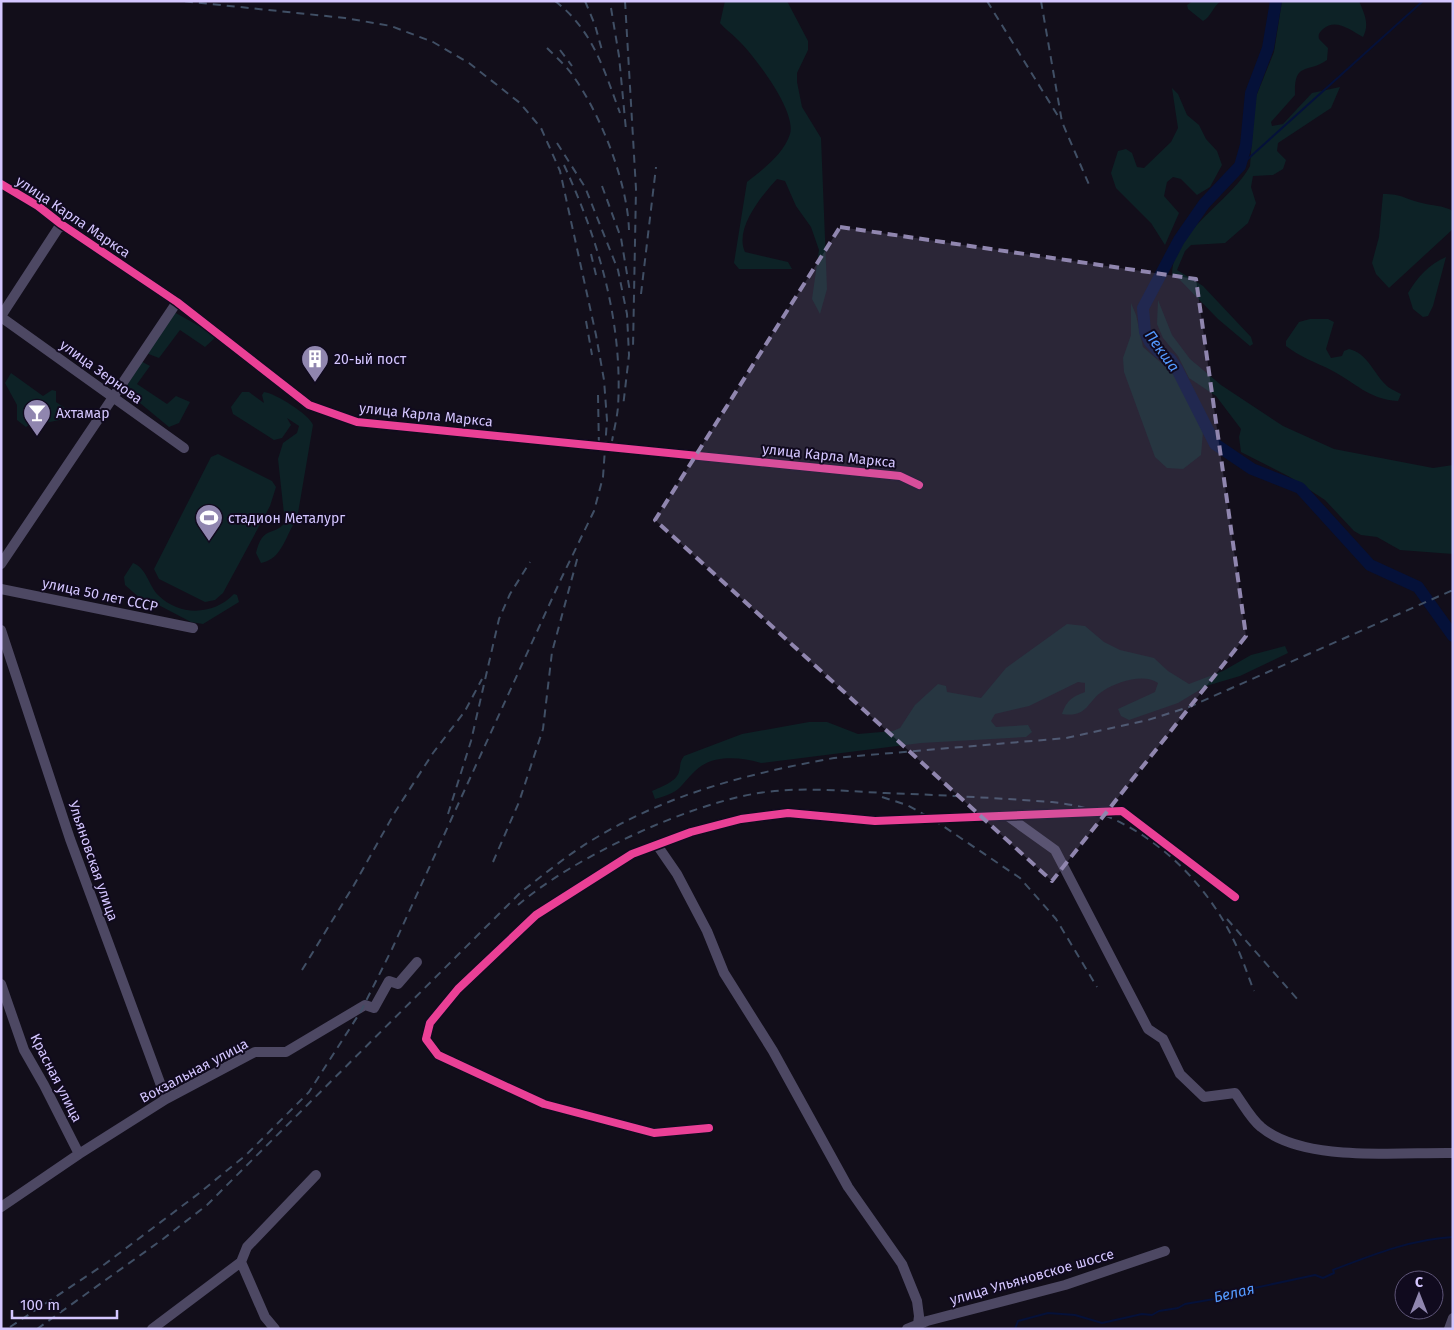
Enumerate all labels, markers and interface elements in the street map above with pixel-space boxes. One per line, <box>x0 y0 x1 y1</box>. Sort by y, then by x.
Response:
street label: улица Карла Маркса <box>13 172 133 262</box>
water label: Пекша <box>1141 327 1183 375</box>
street label: улица Зернова <box>56 336 146 408</box>
building icon: 20-ый пост <box>300 344 330 383</box>
place label: 20-ый пост <box>334 351 407 368</box>
bar icon: Ахтамар <box>22 398 52 437</box>
street label: улица Карла Маркса <box>358 400 494 430</box>
place label: Ахтамар <box>56 405 110 422</box>
street label: улица Карла Маркса <box>761 441 897 471</box>
sports icon: стадион Металург <box>194 503 224 542</box>
place label: стадион Металург <box>228 510 345 527</box>
street label: улица 50 лет СССР <box>41 574 159 616</box>
street label: Ульяновская улица <box>64 799 122 923</box>
street label: Красная улица <box>26 1031 86 1125</box>
street label: Вокзальная улица <box>137 1035 251 1107</box>
street label: улица Ульяновское шоссе <box>948 1245 1116 1309</box>
north arrow <box>1394 1270 1444 1320</box>
text: С <box>1415 1274 1423 1291</box>
water label: Белая <box>1212 1280 1256 1306</box>
scale bar <box>12 1288 118 1320</box>
text: 100 m <box>20 1296 60 1314</box>

